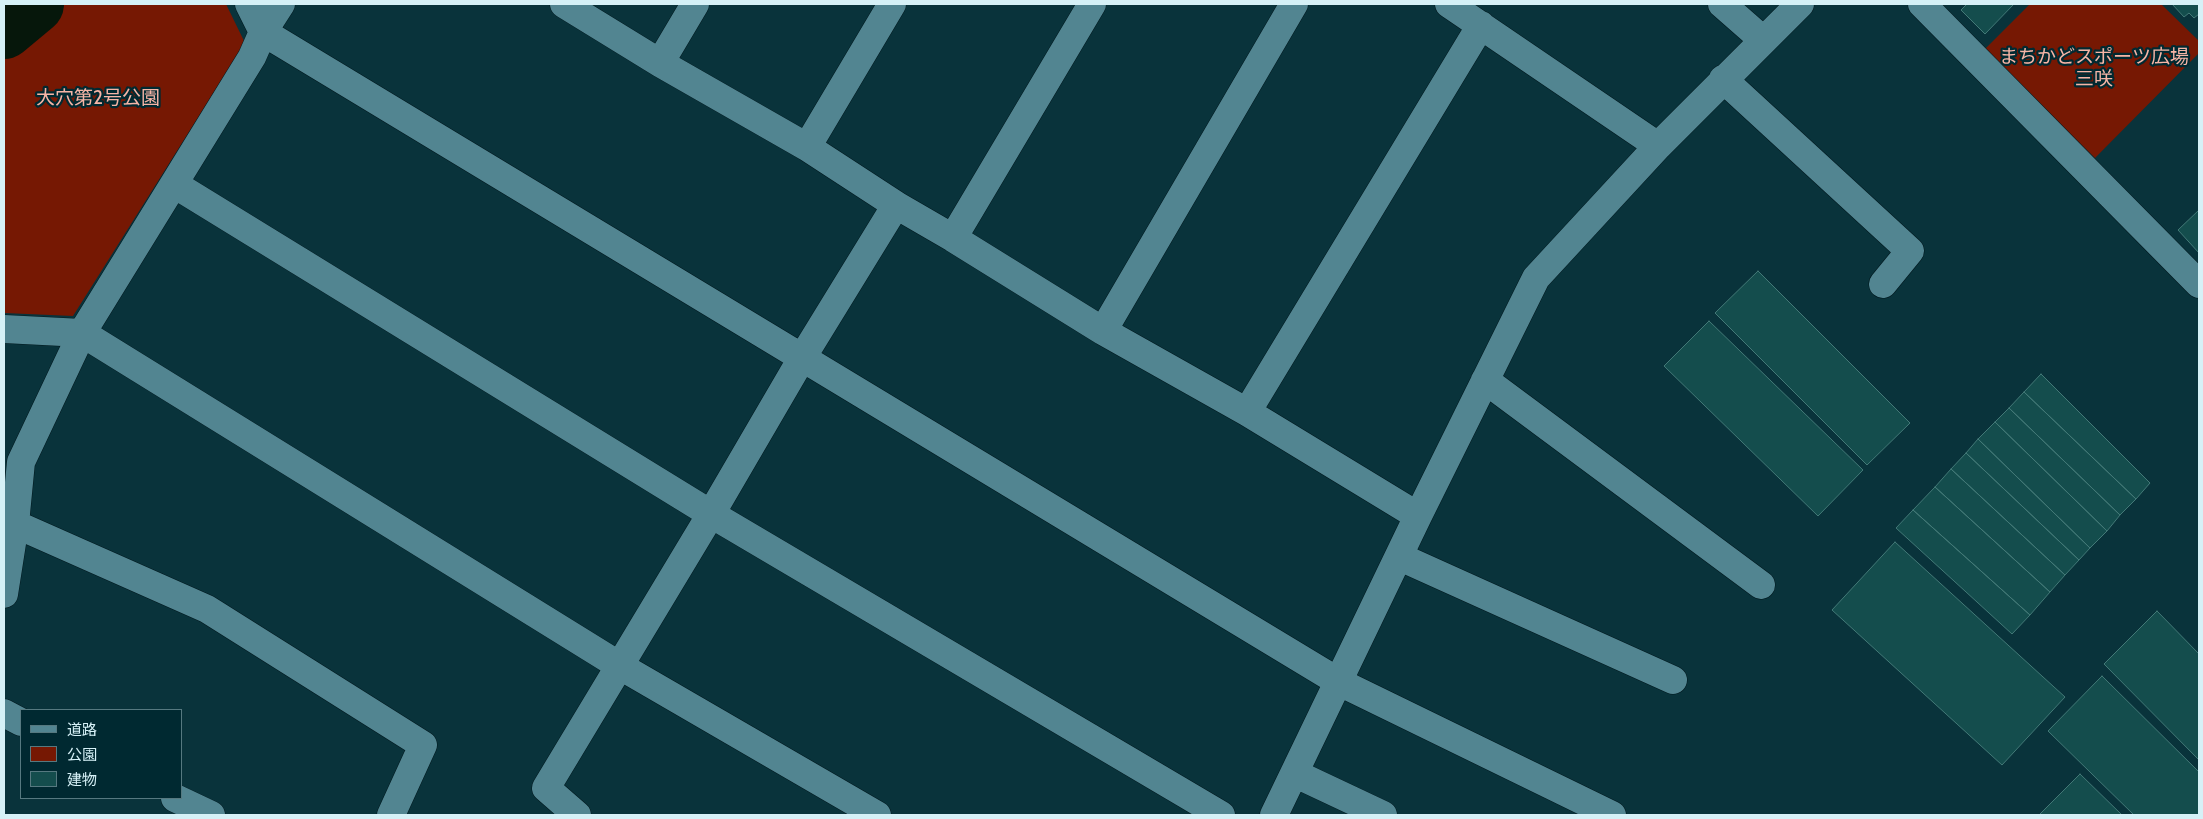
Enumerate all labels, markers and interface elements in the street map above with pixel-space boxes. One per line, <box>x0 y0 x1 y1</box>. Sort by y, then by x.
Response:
park label: まちかどスポーツ広場 三咲 <box>1999 46 2189 90</box>
park label: 大穴第2号公園 <box>36 87 160 109</box>
legend <box>20 709 182 799</box>
text: 道路 <box>67 721 97 739</box>
text: 公園 <box>67 746 97 764</box>
text: 建物 <box>67 771 97 789</box>

